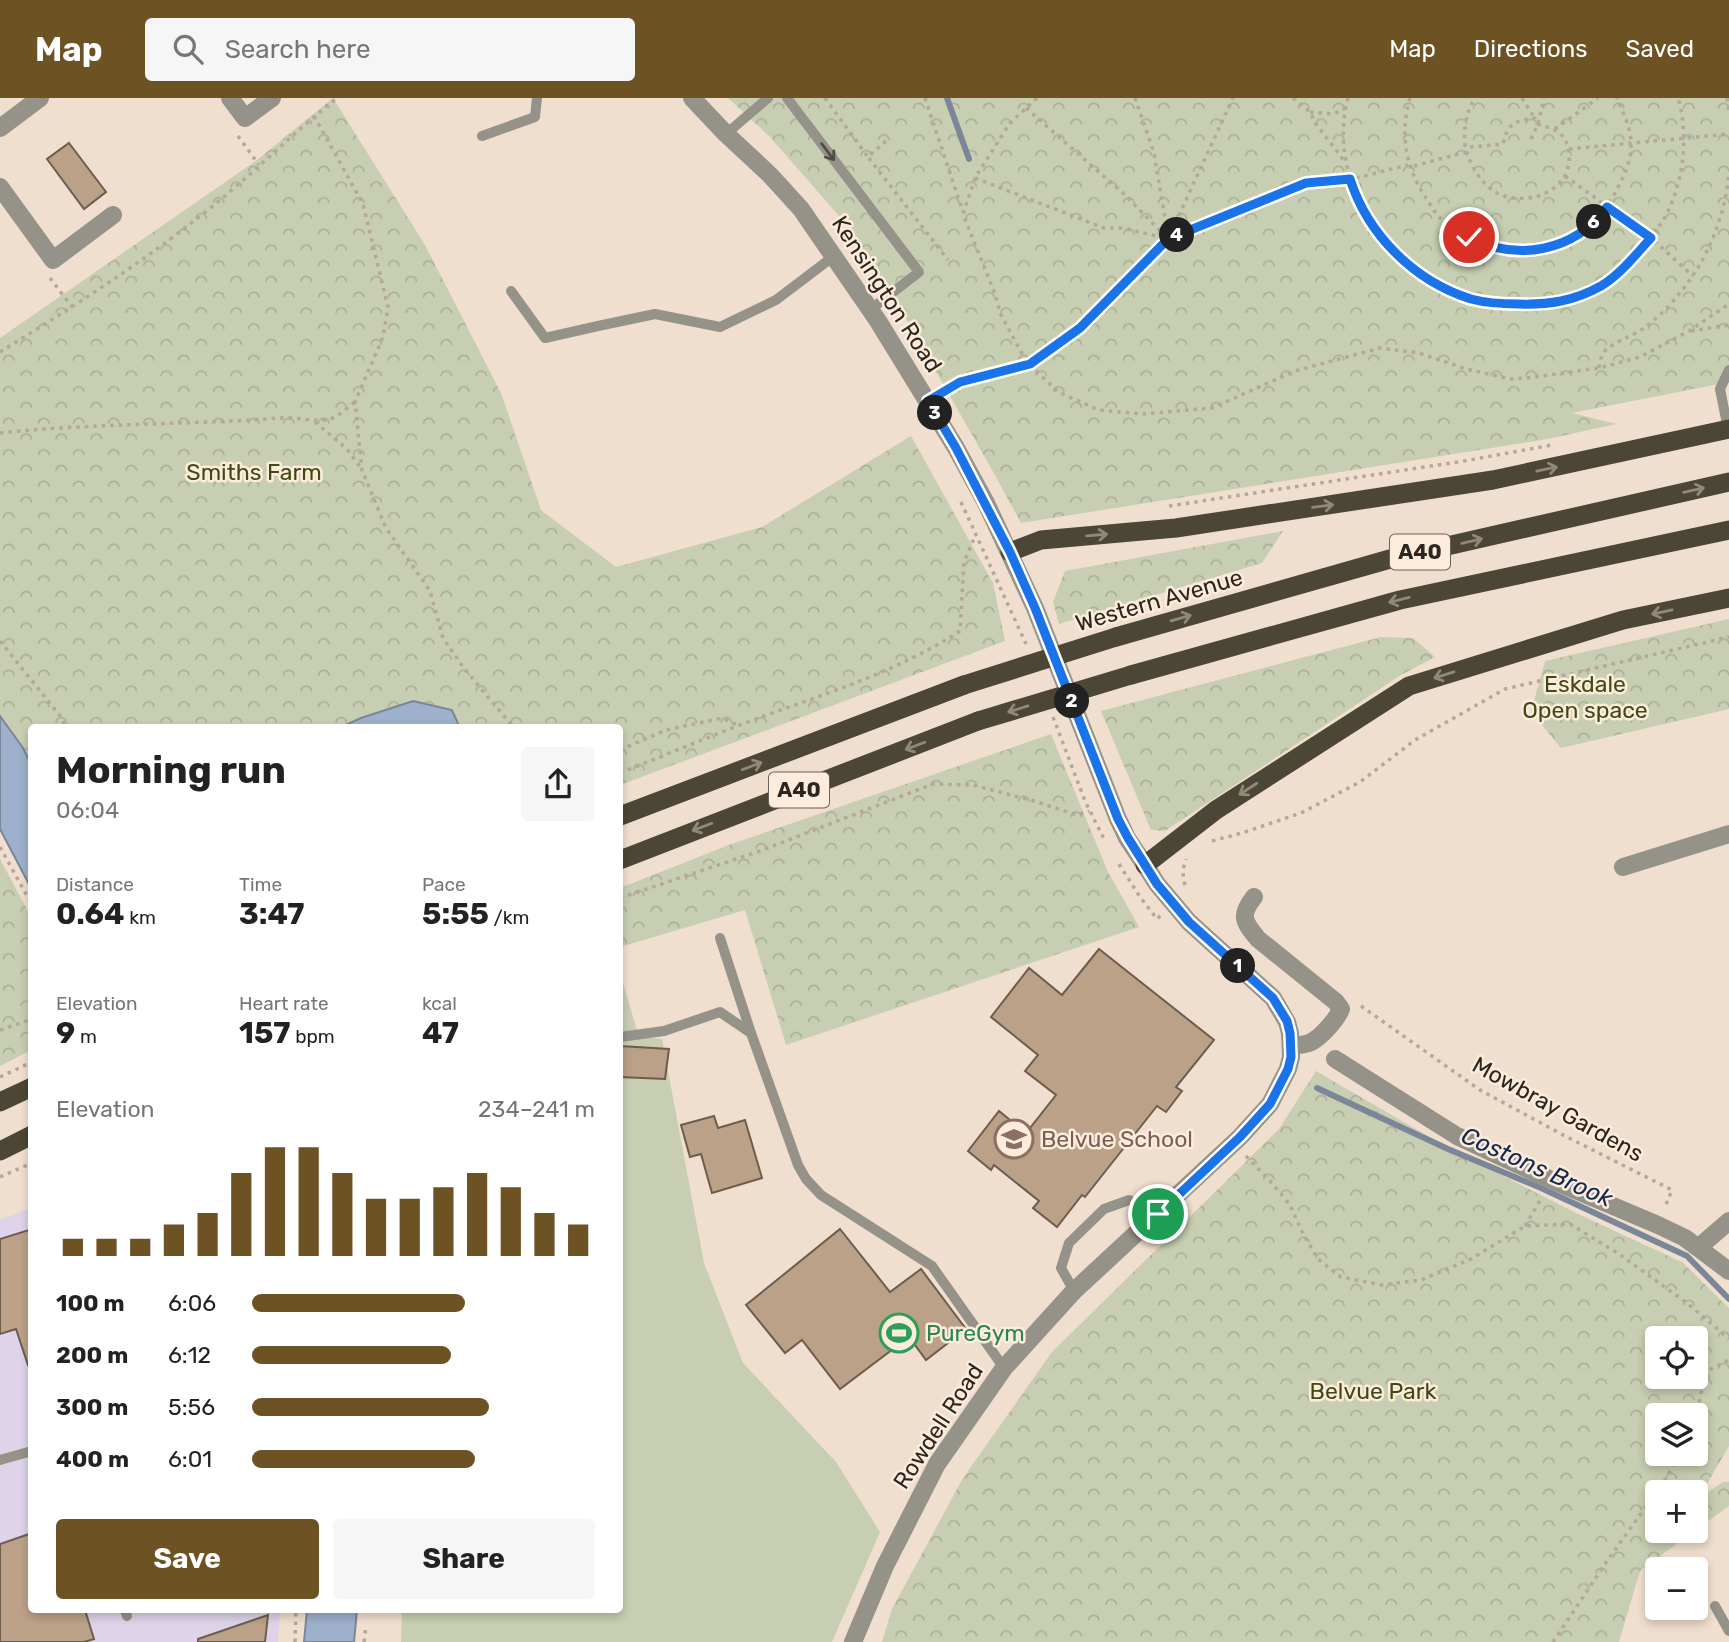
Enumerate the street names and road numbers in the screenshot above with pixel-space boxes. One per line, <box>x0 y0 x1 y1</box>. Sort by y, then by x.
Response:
street label: Kensington Road <box>826 210 948 378</box>
road number: A40 <box>1390 534 1450 570</box>
street label: Western Avenue <box>1072 563 1246 637</box>
road number: A40 <box>769 772 829 808</box>
street label: Mowbray Gardens <box>1468 1050 1648 1168</box>
street label: Rowdell Road <box>887 1358 989 1494</box>

